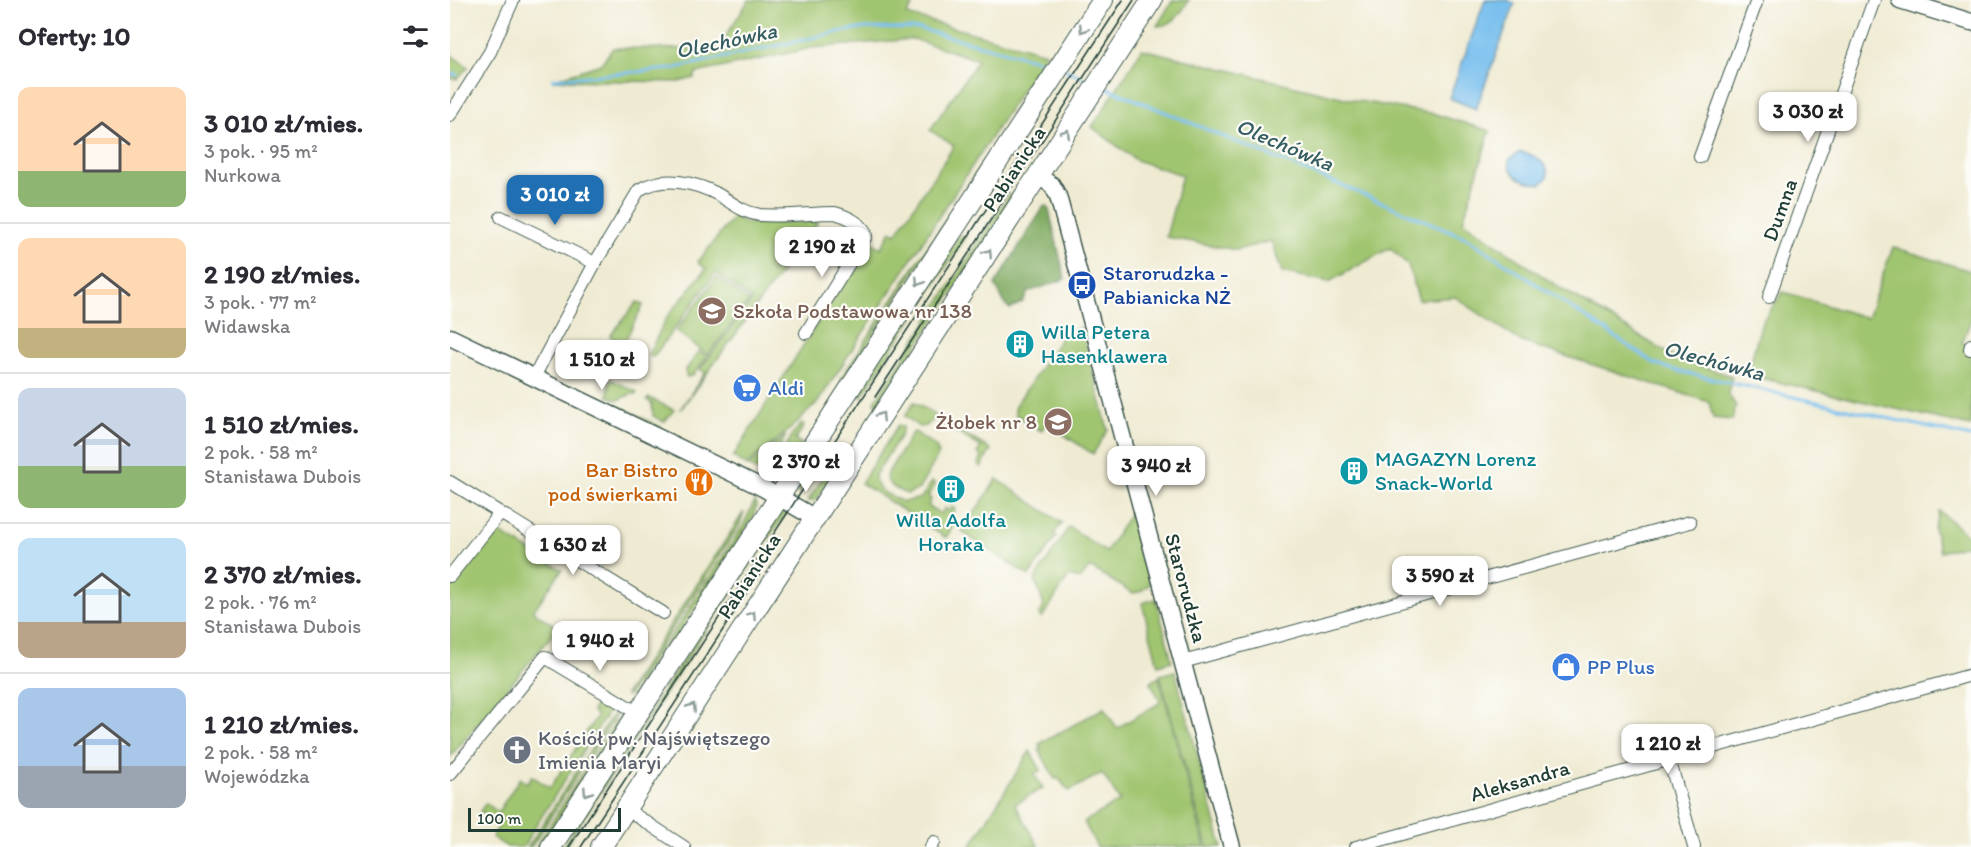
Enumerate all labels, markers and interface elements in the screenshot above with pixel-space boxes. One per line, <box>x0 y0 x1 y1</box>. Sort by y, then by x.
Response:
water label: Olechówka <box>673 16 780 64</box>
text: Oferty: 10 <box>18 20 131 52</box>
icon: filters <box>399 20 432 53</box>
one-way arrow <box>1080 23 1091 34</box>
pin: 3 030 zł <box>1746 92 1870 143</box>
text: 3 030 zł <box>1773 99 1843 123</box>
text: 3 010 zł/mies. <box>204 107 363 139</box>
icon: home <box>66 111 138 183</box>
water label: Olechówka <box>1232 112 1338 177</box>
street label: Pabianicka <box>977 121 1050 216</box>
one-way arrow <box>1058 129 1070 139</box>
text: 3 pok. · 95 m² <box>204 139 318 163</box>
text: Nurkowa <box>204 163 281 187</box>
pin: 3 010 zł <box>493 175 617 226</box>
street label: Dumna <box>1757 175 1802 245</box>
text: 3 010 zł <box>521 182 589 206</box>
pin: 2 190 zł <box>760 227 884 278</box>
text: 2 190 zł <box>789 234 855 258</box>
one-way arrow <box>980 249 992 259</box>
text: 2 190 zł/mies. <box>204 258 360 290</box>
place label: Starorudzka - Pabianicka NŻ <box>1103 260 1231 309</box>
icon: home <box>66 262 138 334</box>
bus stop icon: Starorudzka - Pabianicka NŻ <box>1066 269 1098 301</box>
one-way arrow <box>914 276 926 286</box>
text: 3 pok. · 77 m² <box>204 290 317 314</box>
school or university icon: Szkoła Podstawowa nr 138 <box>696 295 728 327</box>
place label: Szkoła Podstawowa nr 138 <box>733 298 972 323</box>
text: Widawska <box>204 314 290 338</box>
place label: Willa Petera Hasenklawera <box>1041 319 1168 368</box>
building icon: Willa Petera Hasenklawera <box>1004 328 1036 360</box>
water label: Olechówka <box>1661 334 1768 387</box>
pin: 1 510 zł <box>540 340 664 391</box>
text: 1 510 zł <box>569 347 635 371</box>
supermarket icon: Aldi <box>731 372 763 404</box>
place label: Aldi <box>768 375 804 400</box>
school or university icon: Żłobek nr 8 <box>1042 406 1074 438</box>
text: 1 510 zł/mies. <box>204 408 359 440</box>
place label: Żłobek nr 8 <box>935 409 1037 434</box>
icon: home <box>66 412 138 484</box>
one-way arrow <box>874 412 885 423</box>
text: 2 pok. · 58 m² <box>204 440 318 464</box>
pin: 2 370 zł <box>744 442 868 493</box>
pin: 3 940 zł <box>1094 446 1218 497</box>
place label: MAGAZYN Lorenz Snack-World <box>1375 446 1537 495</box>
text: 2 370 zł <box>772 449 840 473</box>
text: 3 940 zł <box>1121 453 1191 477</box>
building icon: MAGAZYN Lorenz Snack-World <box>1338 455 1370 487</box>
place label: Bar Bistro pod świerkami <box>548 457 678 506</box>
text: Stanisława Dubois <box>204 464 361 488</box>
restaurant icon: Bar Bistro pod świerkami <box>683 466 715 498</box>
building icon: Willa Adolfa Horaka <box>935 473 967 505</box>
place label: Willa Adolfa Horaka <box>896 507 1006 556</box>
pin: 1 630 zł <box>511 525 635 576</box>
street label: Pabianicka <box>712 528 785 623</box>
street label: Starorudzka <box>1160 530 1213 645</box>
text: 1 630 zł <box>539 532 607 556</box>
pin: 3 590 zł <box>1378 556 1502 607</box>
text: 2 370 zł/mies. <box>204 558 362 590</box>
icon: home <box>66 562 138 634</box>
text: 3 590 zł <box>1406 563 1474 587</box>
text: 2 pok. · 76 m² <box>204 590 317 614</box>
one-way arrow <box>745 611 756 622</box>
text: Stanisława Dubois <box>204 614 361 638</box>
pin: 1 940 zł <box>538 621 662 672</box>
text: 1 940 zł <box>566 628 634 652</box>
shop icon: PP Plus <box>1550 651 1582 683</box>
place label: PP Plus <box>1587 654 1655 679</box>
one-way arrow <box>685 703 696 714</box>
text: 1 210 zł/mies. <box>204 708 359 740</box>
icon: home <box>66 712 138 784</box>
pin: 1 210 zł <box>1606 724 1730 775</box>
place label: Kościół pw. Najświętszego Imienia Maryi <box>538 725 770 774</box>
text: 1 210 zł <box>1635 731 1701 755</box>
church icon: Kościół pw. Najświętszego Imienia Maryi <box>501 734 533 766</box>
text: 2 pok. · 58 m² <box>204 740 318 764</box>
street label: Aleksandra <box>1467 754 1573 807</box>
text: Wojewódzka <box>204 764 310 788</box>
one-way arrow <box>583 785 594 796</box>
scale bar <box>468 805 621 832</box>
text: 100 m <box>477 809 521 828</box>

